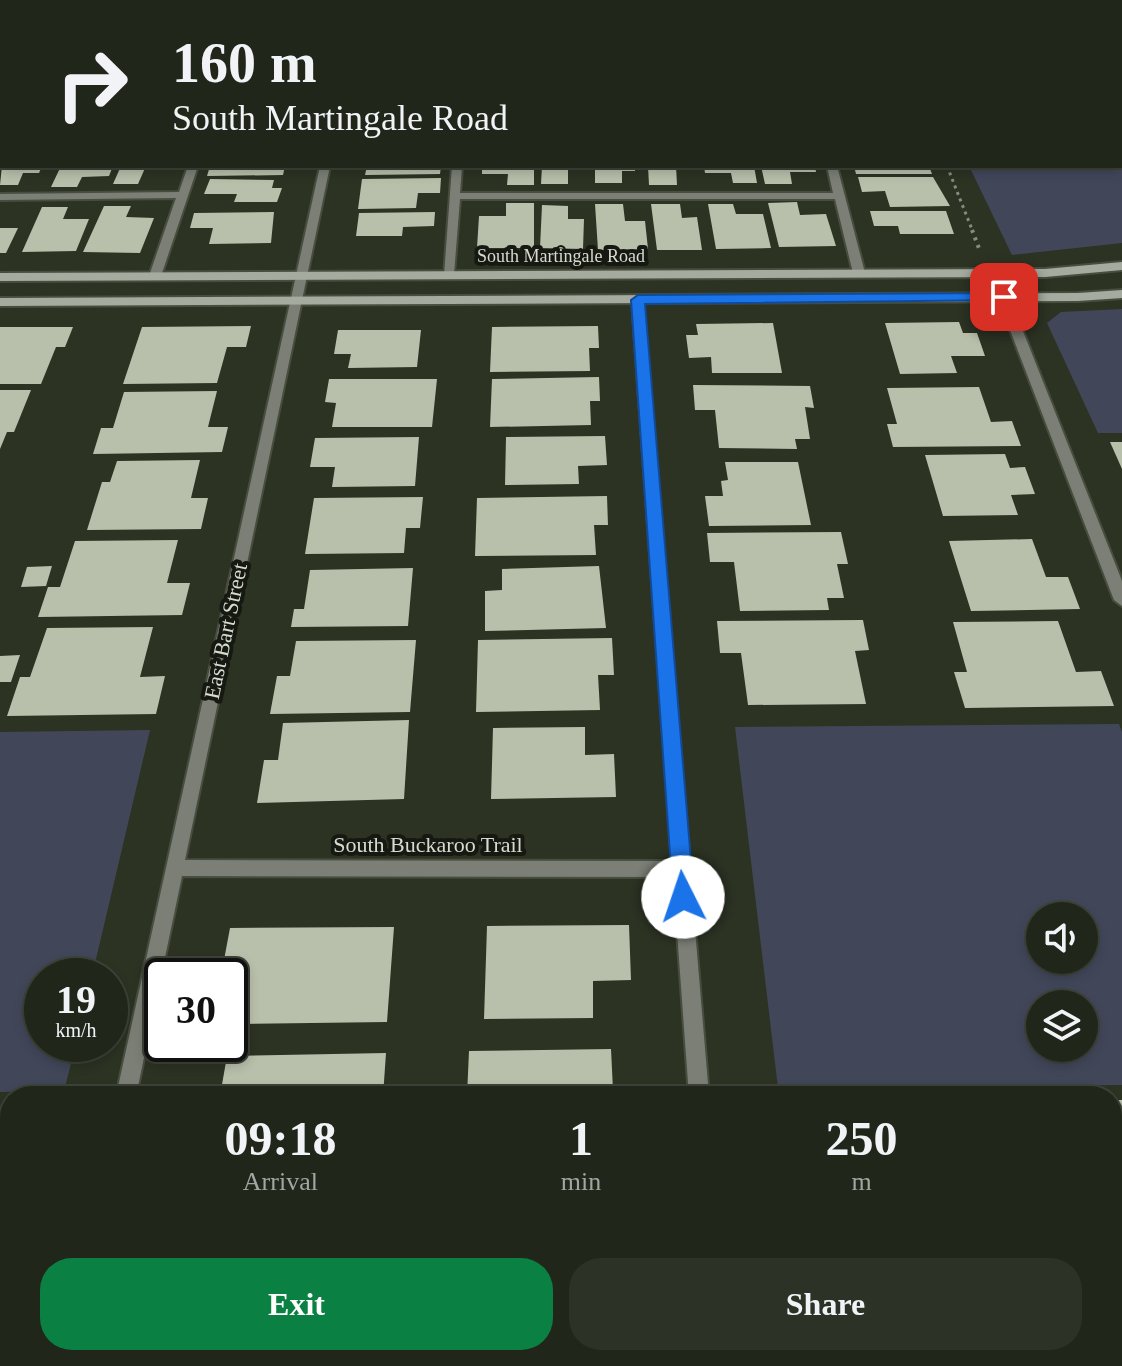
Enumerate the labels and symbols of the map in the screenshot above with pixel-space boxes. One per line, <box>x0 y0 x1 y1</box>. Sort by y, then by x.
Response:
street label: South Martingale Road <box>477 246 645 266</box>
pin <box>970 263 1038 331</box>
street label: East Bart Street <box>199 561 252 701</box>
street label: South Buckaroo Trail <box>333 832 523 857</box>
position arrow <box>641 855 725 939</box>
speed limit sign: 30 <box>144 958 248 1062</box>

